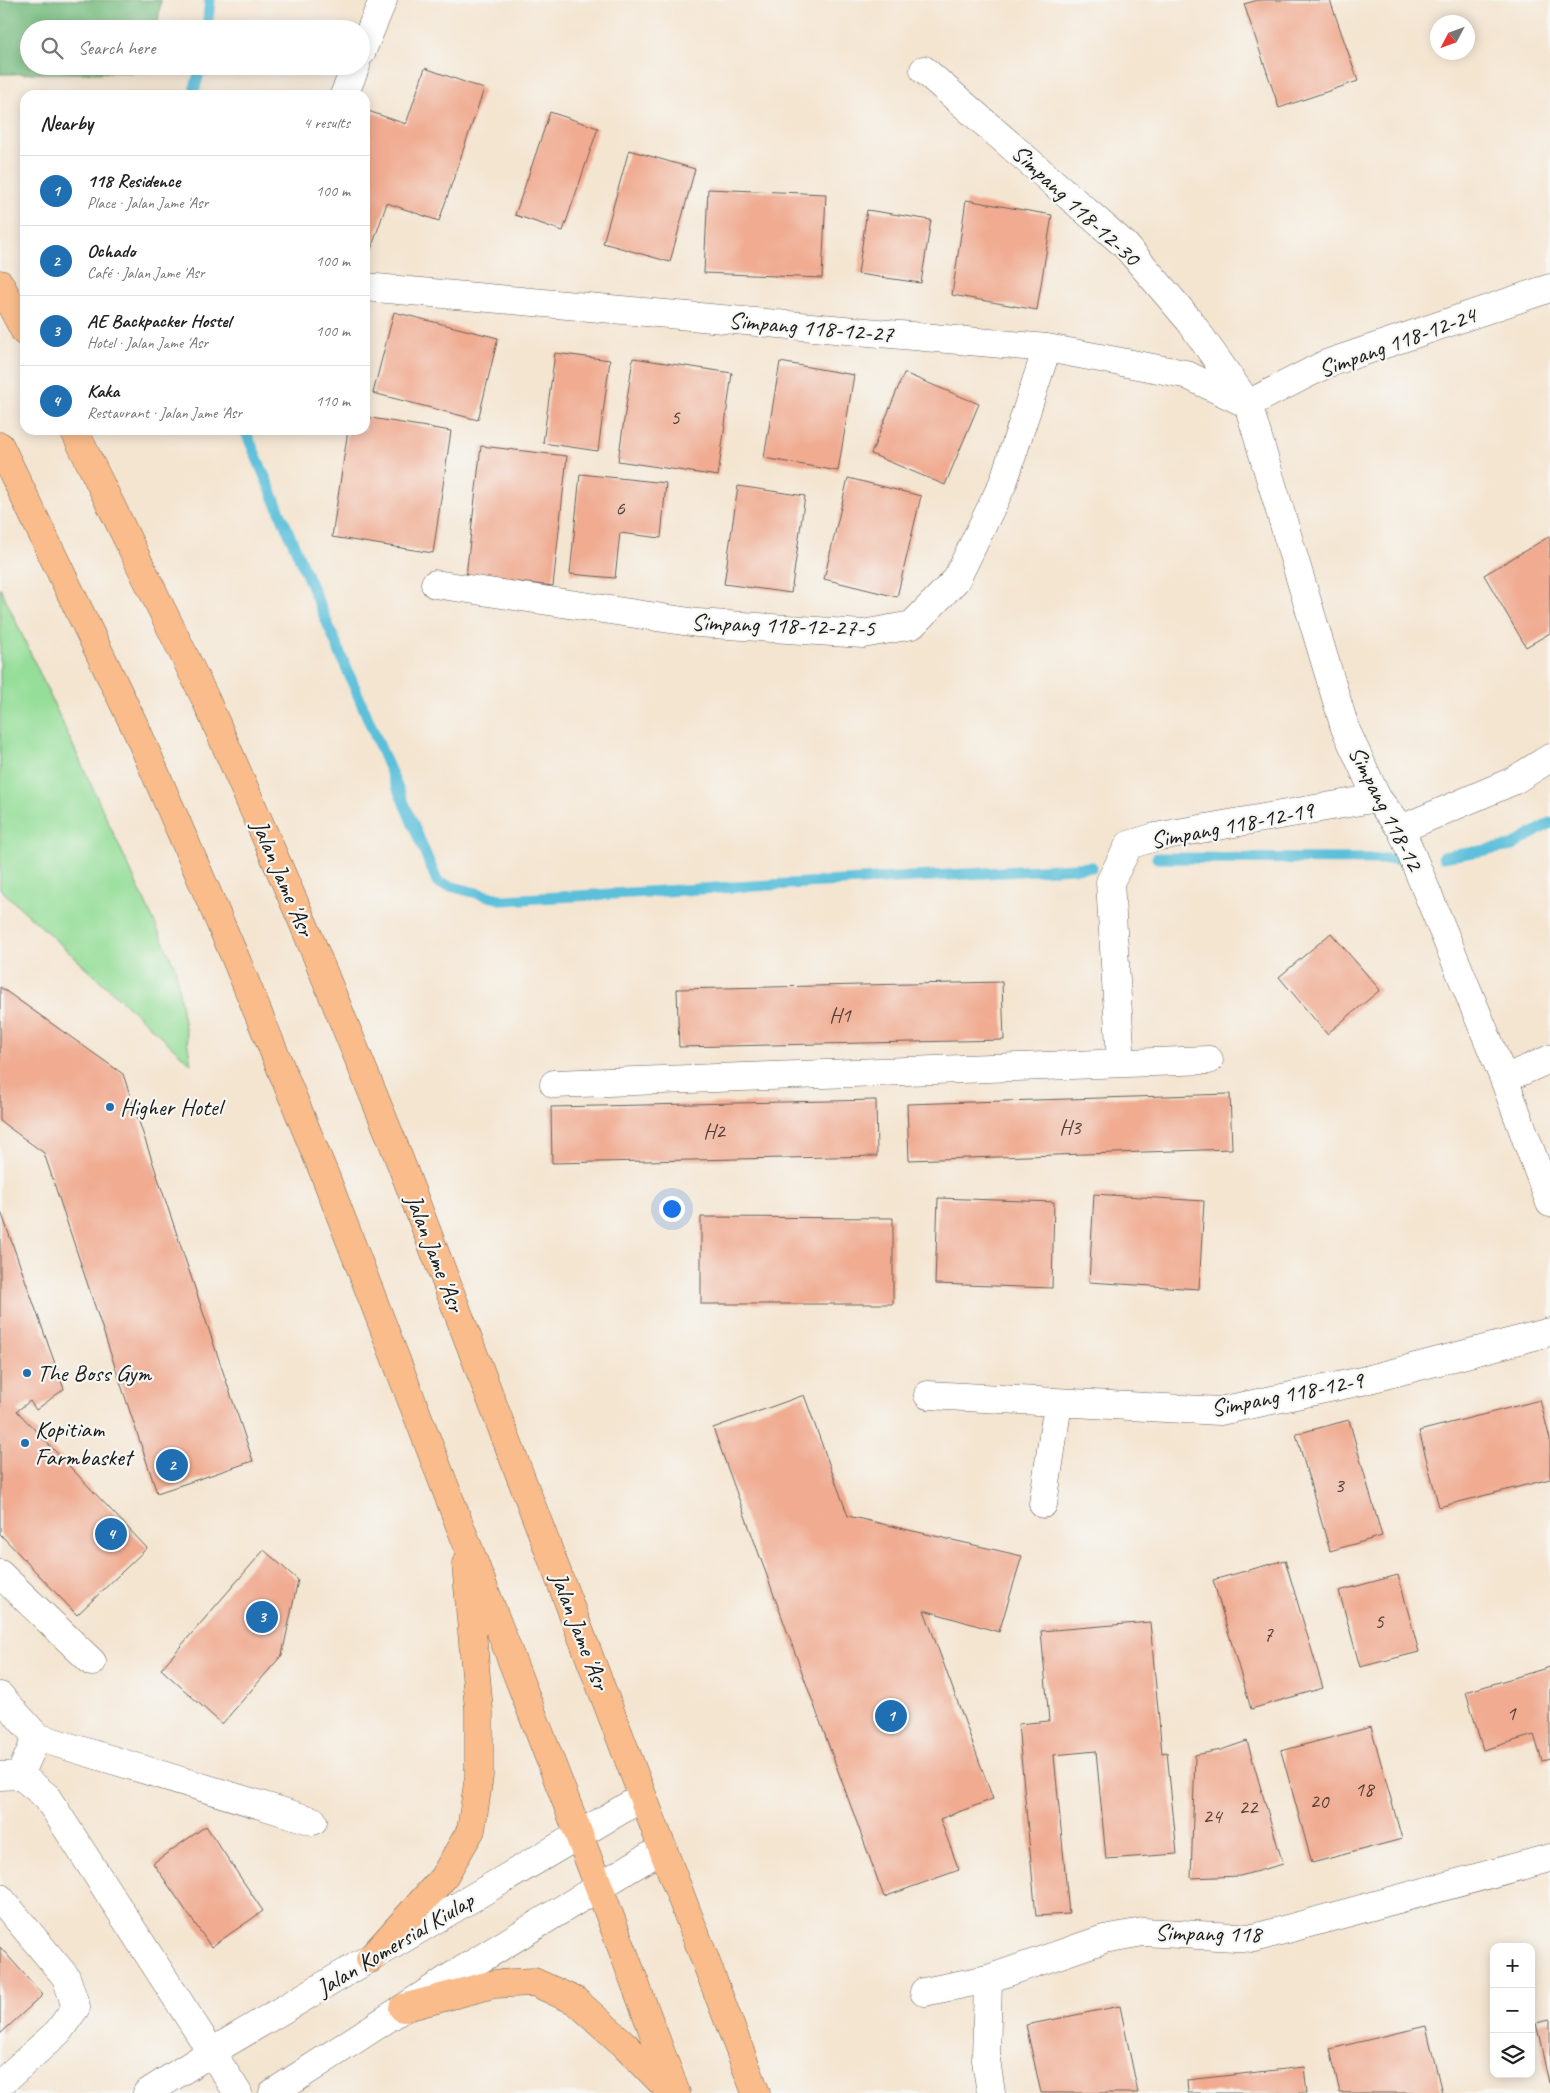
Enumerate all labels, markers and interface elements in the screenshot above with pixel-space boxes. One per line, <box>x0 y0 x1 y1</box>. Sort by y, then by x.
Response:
north arrow <box>1430 15 1475 60</box>
search box <box>20 20 370 75</box>
icon: search <box>38 34 66 62</box>
text: Search here <box>78 36 155 60</box>
text: Nearby <box>40 110 93 136</box>
text: 4 results <box>303 113 350 133</box>
street label: Simpang 118-12-30 <box>1005 138 1148 274</box>
text: 118 Residence <box>87 169 180 193</box>
text: 1 <box>52 181 60 201</box>
text: 100 m <box>316 181 350 201</box>
text: Place · Jalan Jame 'Asr <box>87 193 208 213</box>
text: Ochado <box>87 239 135 263</box>
text: 2 <box>52 251 60 271</box>
text: 100 m <box>316 251 350 271</box>
text: Café · Jalan Jame 'Asr <box>87 263 205 283</box>
street label: Simpang 118-12-24 <box>1314 299 1482 384</box>
street label: Simpang 118-12-27 <box>727 305 896 349</box>
text: AE Backpacker Hostel <box>87 309 231 333</box>
text: 3 <box>52 321 60 341</box>
text: 100 m <box>316 321 350 341</box>
text: Hotel · Jalan Jame 'Asr <box>87 333 208 353</box>
text: Kaka <box>87 379 119 403</box>
text: 4 <box>52 391 60 411</box>
text: 110 m <box>316 391 350 411</box>
text: Restaurant · Jalan Jame 'Asr <box>87 403 242 423</box>
house number: 5 <box>670 404 681 430</box>
house number: 6 <box>615 495 625 521</box>
street label: Simpang 118-12-27-5 <box>691 607 877 643</box>
street label: Simpang 118-12 <box>1342 741 1431 877</box>
street label: Simpang 118-12-19 <box>1148 794 1318 855</box>
street label: Jalan Jame 'Asr <box>245 814 322 943</box>
house number: H1 <box>829 1002 852 1028</box>
place label: Higher Hotel <box>120 1092 226 1122</box>
marker: Higher Hotel <box>104 1101 116 1113</box>
house number: H3 <box>1059 1114 1082 1140</box>
house number: H2 <box>703 1118 726 1144</box>
street label: Jalan Jame 'Asr <box>398 1189 472 1318</box>
your location <box>659 1196 685 1222</box>
place label: The Boss Gym <box>37 1358 152 1388</box>
street label: Simpang 118-12-9 <box>1208 1364 1368 1423</box>
marker: The Boss Gym <box>21 1367 33 1379</box>
place label: Kopitiam Farmbasket <box>35 1414 135 1472</box>
marker: Kopitiam Farmbasket <box>19 1437 31 1449</box>
pin: 2 <box>156 1446 188 1484</box>
house number: 3 <box>1334 1472 1345 1498</box>
pin: 4 <box>95 1515 127 1553</box>
street label: Jalan Jame 'Asr <box>543 1567 617 1696</box>
pin: 3 <box>246 1598 278 1636</box>
house number: 5 <box>1374 1608 1385 1634</box>
house number: 7 <box>1263 1621 1274 1647</box>
pin: 1 <box>875 1697 907 1735</box>
house number: 1 <box>1506 1700 1517 1726</box>
house number: 18 <box>1355 1776 1376 1802</box>
house number: 20 <box>1310 1788 1330 1814</box>
house number: 22 <box>1239 1794 1259 1820</box>
house number: 24 <box>1203 1803 1224 1829</box>
street label: Jalan Komersial Kiulap <box>310 1884 481 2003</box>
street label: Simpang 118 <box>1155 1917 1264 1949</box>
map controls <box>1490 1943 1535 2078</box>
button: + <box>1490 1943 1535 1988</box>
button: − <box>1490 1988 1535 2033</box>
button: layers <box>1490 2033 1535 2078</box>

